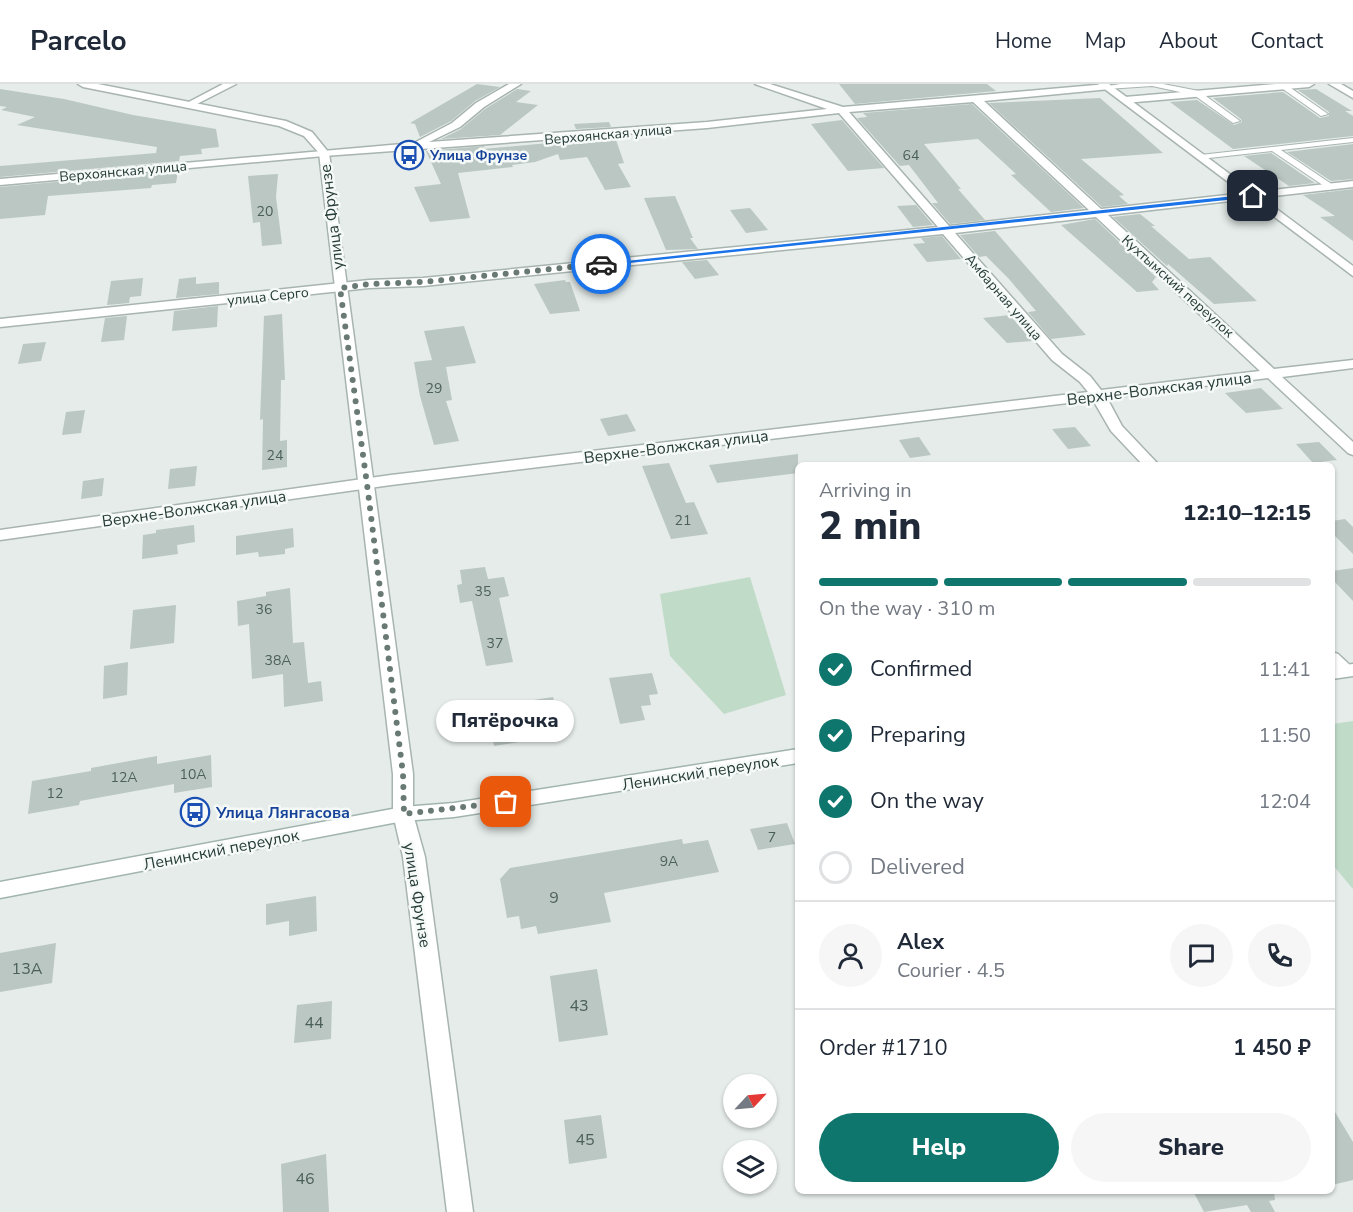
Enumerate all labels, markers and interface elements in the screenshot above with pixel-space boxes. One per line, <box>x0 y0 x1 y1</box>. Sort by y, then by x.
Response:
text: Parcelo <box>30 22 127 60</box>
text: Home <box>995 27 1052 55</box>
text: Map <box>1085 27 1126 55</box>
text: About <box>1159 27 1217 55</box>
text: Contact <box>1250 27 1323 55</box>
street label: Верхоянская улица <box>543 119 673 150</box>
bus stop icon: Улица Фрунзе <box>393 139 425 171</box>
place label: Улица Фрунзе <box>429 146 528 165</box>
house number: 64 <box>903 146 919 165</box>
street label: Верхоянская улица <box>58 156 188 187</box>
street label: улица Фрунзе <box>315 163 349 271</box>
pin <box>1227 170 1278 221</box>
icon: home <box>1236 179 1269 212</box>
house number: 20 <box>257 202 273 221</box>
street label: Кухтымский переулок <box>1118 231 1238 342</box>
courier <box>571 234 631 294</box>
icon: car <box>585 248 618 281</box>
street label: Амбарная улица <box>961 250 1047 345</box>
street label: улица Серго <box>226 283 310 310</box>
street label: Верхне-Волжская улица <box>1066 367 1253 411</box>
house number: 29 <box>426 379 442 398</box>
street label: Верхне-Волжская улица <box>583 425 770 469</box>
house number: 24 <box>267 446 283 465</box>
text: Arriving in <box>819 477 912 504</box>
street label: Верхне-Волжская улица <box>101 485 288 533</box>
text: 12:10–12:15 <box>1183 498 1311 528</box>
text: 2 min <box>819 500 922 553</box>
house number: 21 <box>675 511 691 530</box>
house number: 35 <box>475 582 491 601</box>
text: On the way · 310 m <box>819 595 995 622</box>
house number: 36 <box>256 600 272 619</box>
house number: 37 <box>487 634 503 653</box>
house number: 38А <box>264 651 292 670</box>
icon: check <box>819 653 852 686</box>
text: Confirmed <box>870 654 972 684</box>
text: 11:41 <box>1258 656 1311 683</box>
callout: Пятёрочка <box>437 700 575 742</box>
text: Пятёрочка <box>451 707 559 734</box>
icon: check <box>819 719 852 752</box>
text: Preparing <box>870 720 966 750</box>
text: 11:50 <box>1258 722 1311 749</box>
street label: Ленинский переулок <box>620 750 781 796</box>
house number: 10А <box>179 765 207 784</box>
house number: 12А <box>110 768 138 787</box>
pin <box>480 776 531 827</box>
house number: 12 <box>47 784 63 803</box>
icon: bag <box>489 785 522 818</box>
icon: check <box>819 785 852 818</box>
text: On the way <box>870 786 984 816</box>
text: 12:04 <box>1258 788 1311 815</box>
bus stop icon: Улица Лянгасова <box>179 796 211 828</box>
place label: Улица Лянгасова <box>215 802 350 824</box>
street label: Ленинский переулок <box>142 824 301 876</box>
house number: 7 <box>768 828 776 847</box>
street label: улица Фрунзе <box>398 841 436 949</box>
house number: 9А <box>660 852 678 871</box>
text: Delivered <box>870 852 965 882</box>
house number: 9 <box>549 887 559 909</box>
button: person <box>819 924 882 987</box>
button: chat <box>1170 924 1233 987</box>
button: phone <box>1248 924 1311 987</box>
text: Alex <box>897 927 944 957</box>
text: Courier · 4.5 <box>897 957 1005 984</box>
house number: 13А <box>12 958 43 980</box>
house number: 43 <box>569 995 589 1017</box>
house number: 44 <box>304 1012 324 1034</box>
text: Order #1710 <box>819 1033 948 1063</box>
text: 1 450 ₽ <box>1233 1033 1311 1063</box>
north arrow <box>723 1074 777 1128</box>
map controls <box>723 1074 777 1194</box>
button: Help <box>819 1113 1059 1182</box>
button: Share <box>1071 1113 1311 1182</box>
house number: 45 <box>575 1129 595 1151</box>
button: layers <box>723 1140 777 1194</box>
house number: 46 <box>295 1168 315 1190</box>

